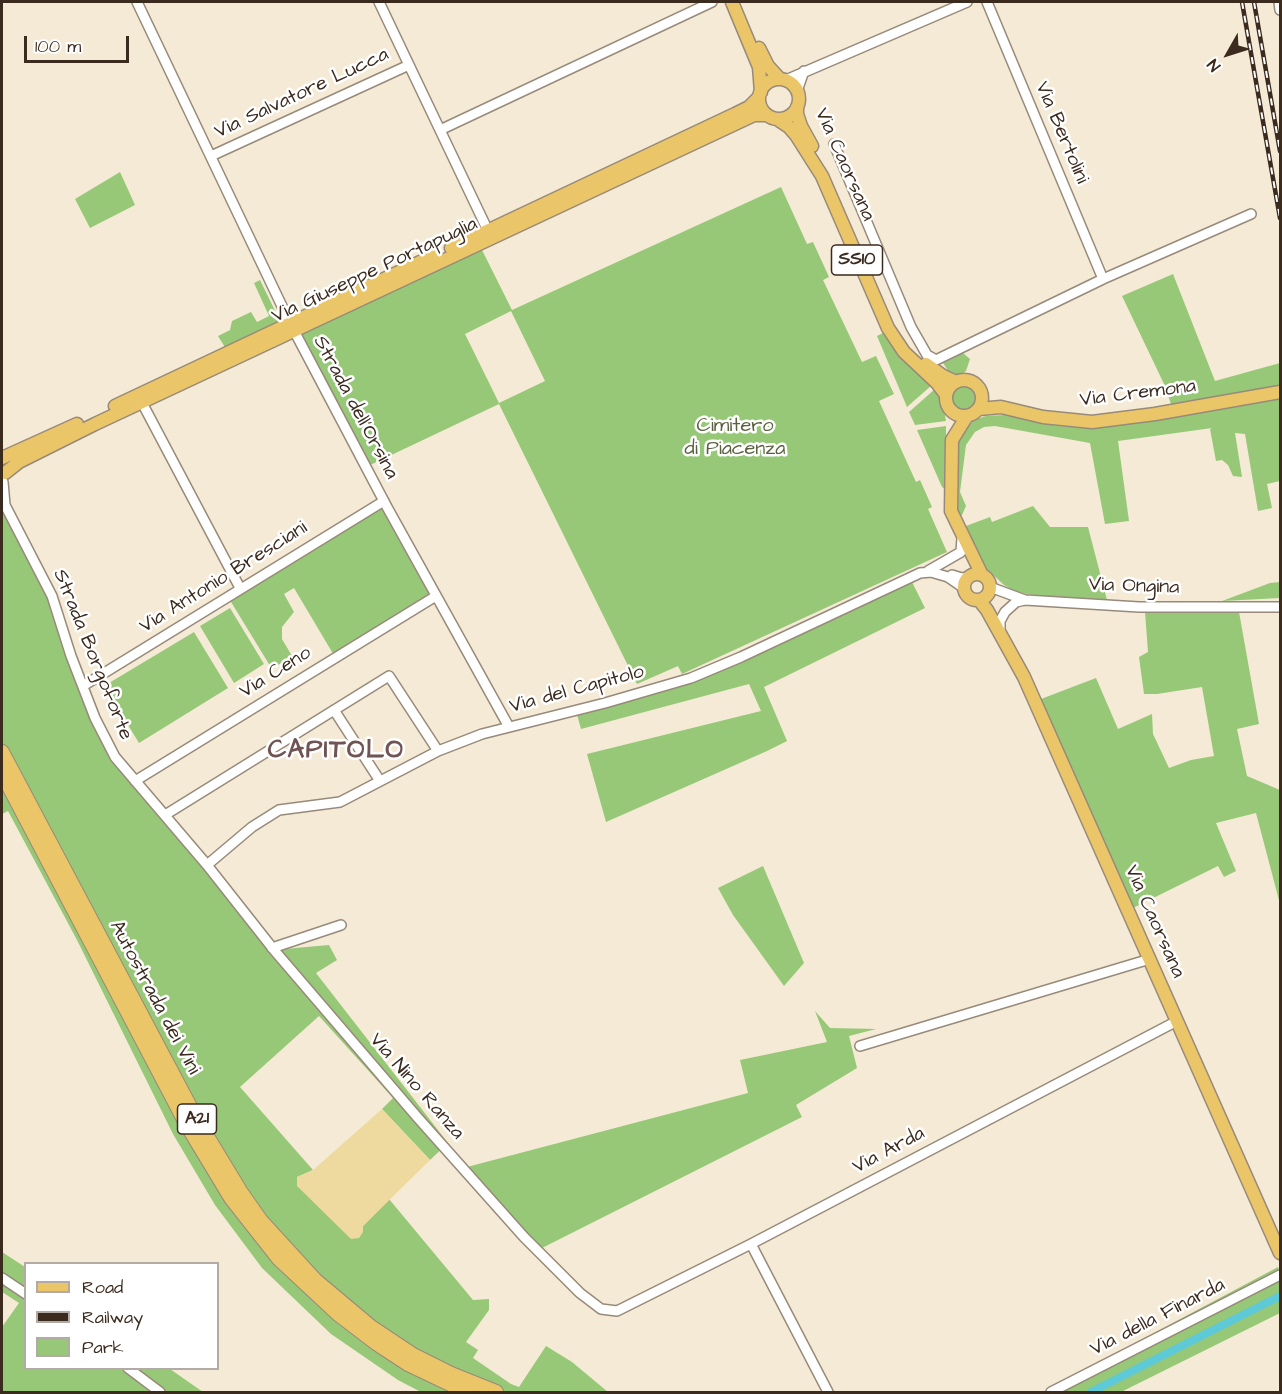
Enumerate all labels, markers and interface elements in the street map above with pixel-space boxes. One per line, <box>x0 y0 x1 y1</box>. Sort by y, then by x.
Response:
scale bar <box>27 24 132 62</box>
north arrow <box>1198 24 1258 84</box>
text: 100 m <box>35 34 81 59</box>
street label: Via Salvatore Lucca <box>211 43 393 145</box>
text: N <box>1202 55 1226 76</box>
street label: Via Bertolini <box>1029 78 1093 188</box>
street label: Via Caorsana <box>808 105 880 225</box>
street label: Via Giuseppe Portapuglia <box>268 213 482 329</box>
road number: SS10 <box>832 245 882 275</box>
street label: Strada dell'Orsina <box>307 332 403 484</box>
street label: Via Cremona <box>1079 375 1197 413</box>
park label: Cimitero di Piacenza <box>685 415 785 462</box>
street label: Via Antonio Bresciani <box>136 517 312 639</box>
street label: Strada Borgoforte <box>47 566 137 744</box>
street label: Via Ongina <box>1088 573 1180 601</box>
street label: Via Ceno <box>236 642 316 704</box>
street label: Via del Capitolo <box>507 661 647 719</box>
district label: CAPITOLO <box>268 736 404 768</box>
street label: Via Caorsana <box>1118 862 1190 982</box>
street label: Autostrada dei Vini <box>103 917 205 1079</box>
street label: Via Nino Ranza <box>363 1029 469 1145</box>
road number: A21 <box>178 1104 216 1134</box>
street label: Via Arda <box>849 1122 929 1180</box>
legend <box>24 1262 219 1370</box>
street label: Via della Finarda <box>1087 1274 1229 1362</box>
text: Road <box>82 1275 123 1300</box>
text: Railway <box>82 1305 143 1330</box>
text: Park <box>82 1335 124 1360</box>

